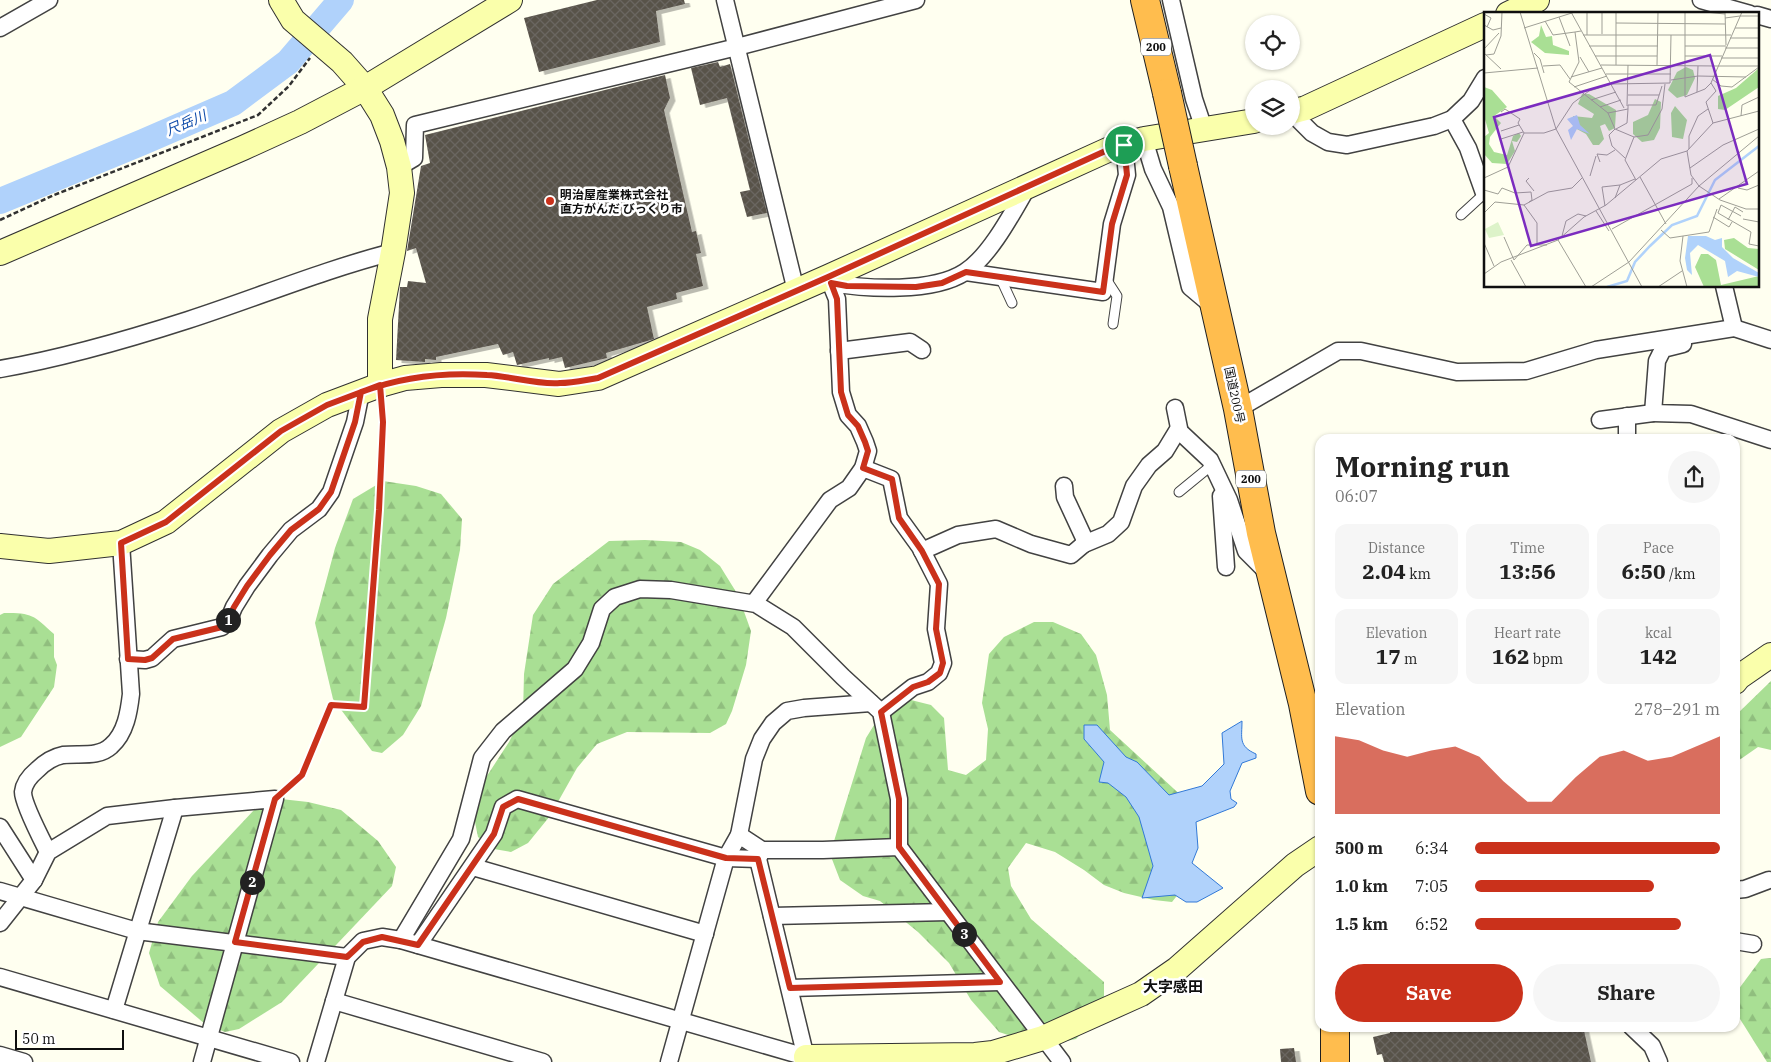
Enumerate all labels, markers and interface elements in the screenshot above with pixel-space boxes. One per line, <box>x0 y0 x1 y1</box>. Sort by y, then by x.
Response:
inset map <box>1484 12 1758 288</box>
map controls <box>1245 15 1300 135</box>
button: locate <box>1245 15 1300 70</box>
road number: 200 <box>1141 38 1171 56</box>
button: layers <box>1245 80 1300 135</box>
water label: 尺岳川 <box>163 106 211 139</box>
pin <box>1103 124 1145 166</box>
icon: arrive <box>1110 131 1138 159</box>
place label: 明治屋産業株式会社 直方がんだ びっくり市 <box>560 187 683 216</box>
marker: 明治屋産業株式会社 直方がんだ びっくり市 <box>544 195 556 207</box>
street label: 国道200号 <box>1222 365 1248 425</box>
text: Morning run <box>1335 448 1510 485</box>
button: share <box>1668 451 1720 503</box>
road number: 200 <box>1236 470 1266 488</box>
text: 06:07 <box>1335 486 1378 506</box>
text: Distance <box>1368 539 1425 557</box>
text: Time <box>1510 539 1545 557</box>
text: Pace <box>1643 539 1674 557</box>
text: 2.04 <box>1362 557 1406 585</box>
text: 13:56 <box>1499 557 1556 585</box>
text: 6:50 <box>1621 557 1666 585</box>
text: km <box>1406 565 1431 583</box>
text: /km <box>1666 565 1696 583</box>
pin: 1 <box>216 608 240 632</box>
text: 1 <box>224 611 233 629</box>
text: Elevation <box>1366 624 1427 642</box>
text: Heart rate <box>1494 624 1561 642</box>
text: kcal <box>1645 624 1672 642</box>
text: 17 <box>1376 642 1401 670</box>
text: 162 <box>1492 642 1530 670</box>
text: 142 <box>1640 642 1677 670</box>
text: m <box>1401 650 1417 668</box>
text: bpm <box>1530 650 1563 668</box>
text: Elevation <box>1335 699 1405 719</box>
text: 278–291 m <box>1634 699 1720 719</box>
text: 500 m <box>1335 838 1383 858</box>
text: 6:34 <box>1415 838 1448 858</box>
pin: 2 <box>240 870 264 894</box>
text: 2 <box>248 873 257 891</box>
text: 1.0 km <box>1335 876 1388 896</box>
text: 7:05 <box>1415 876 1448 896</box>
text: 1.5 km <box>1335 914 1388 934</box>
text: 6:52 <box>1415 914 1448 934</box>
pin: 3 <box>952 922 976 946</box>
text: 3 <box>960 925 969 943</box>
button: Save <box>1335 964 1523 1022</box>
button: Share <box>1533 964 1720 1022</box>
district label: 大字感田 <box>1143 977 1203 996</box>
scale bar <box>15 1027 124 1050</box>
text: 50 m <box>22 1030 55 1048</box>

